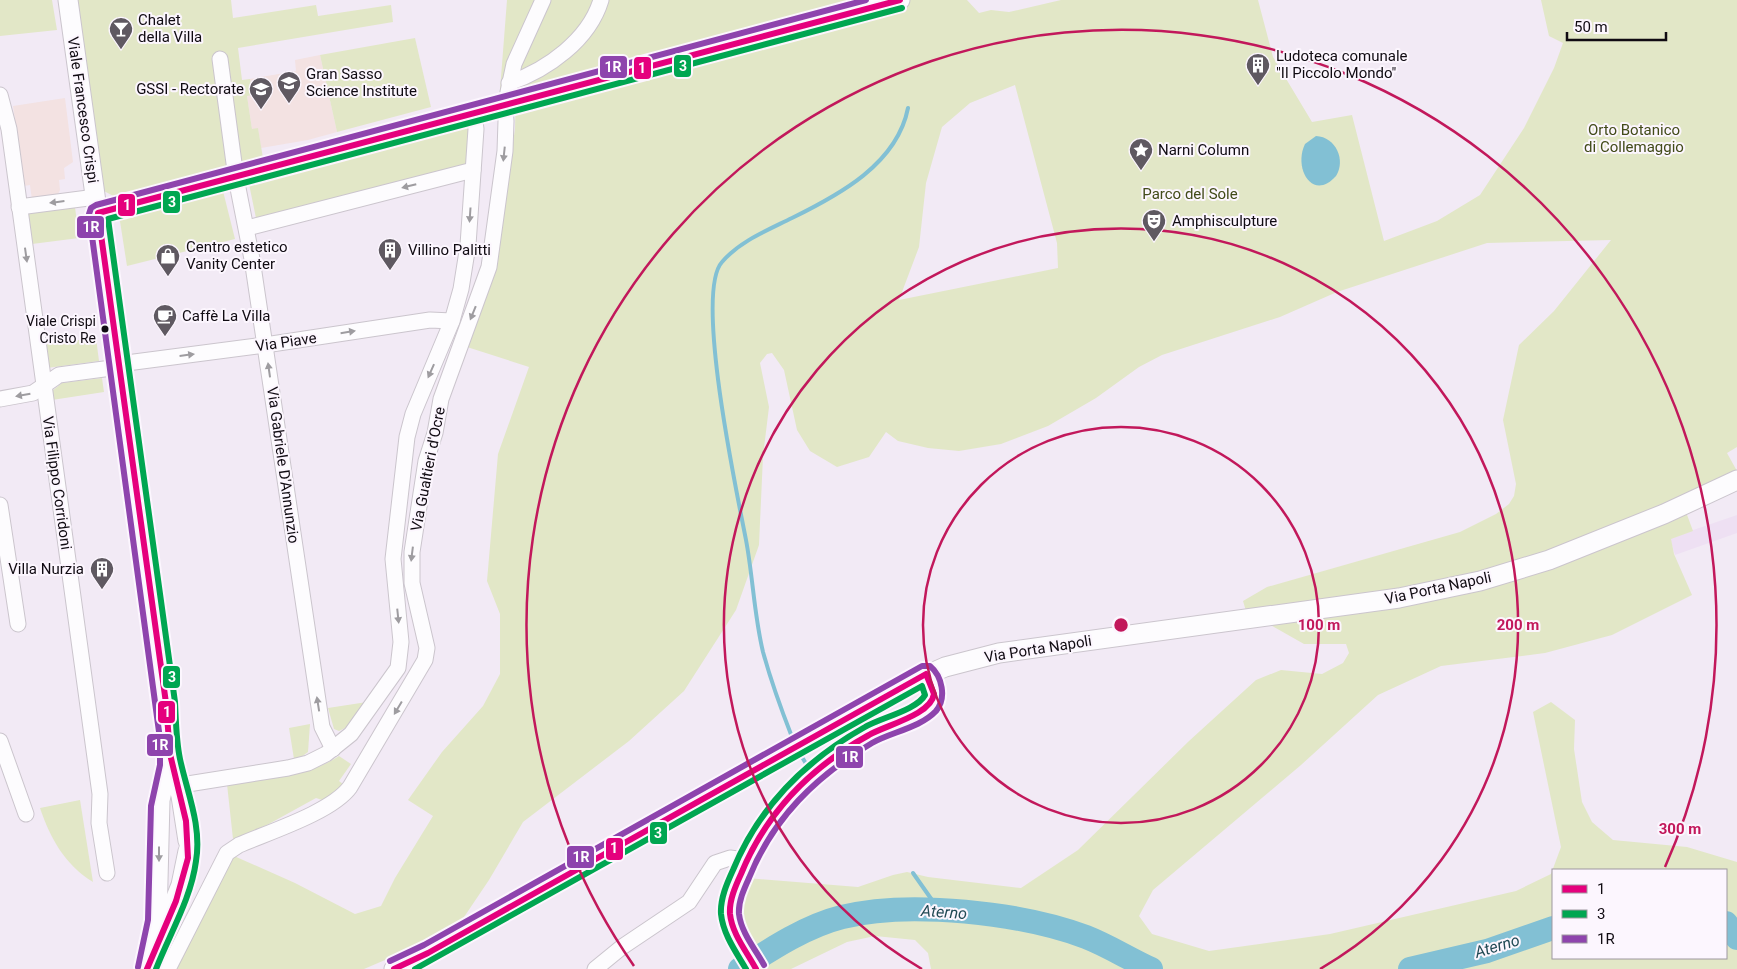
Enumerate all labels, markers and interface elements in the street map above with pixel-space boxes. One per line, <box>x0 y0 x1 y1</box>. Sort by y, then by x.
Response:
scale bar <box>1567 10 1666 42</box>
place label: Chalet della Villa <box>138 11 202 46</box>
bar icon: Chalet della Villa <box>108 16 134 50</box>
text: 50 m <box>1574 18 1608 36</box>
street label: Viale Francesco Crispi <box>64 35 102 185</box>
place label: Ludoteca comunale "Il Piccolo Mondo" <box>1276 47 1408 82</box>
building icon: Ludoteca comunale "Il Piccolo Mondo" <box>1245 52 1271 86</box>
line badge: 3 <box>673 54 692 78</box>
line badge: 1R <box>599 55 628 79</box>
line badge: 1 <box>633 56 652 80</box>
text: 3 <box>679 58 687 74</box>
text: 1R <box>604 59 622 75</box>
text: 1 <box>638 60 646 76</box>
place label: Gran Sasso Science Institute <box>306 65 417 100</box>
school or university icon: Gran Sasso Science Institute <box>276 70 302 104</box>
school or university icon: GSSI - Rectorate <box>248 76 274 110</box>
place label: GSSI - Rectorate <box>136 80 244 98</box>
park label: Orto Botanico di Collemaggio <box>1584 121 1684 156</box>
place icon: Narni Column <box>1128 137 1154 171</box>
place label: Narni Column <box>1158 141 1249 159</box>
one-way arrow <box>500 147 508 163</box>
one-way arrow <box>401 183 416 191</box>
park label: Parco del Sole <box>1142 185 1238 203</box>
line badge: 3 <box>162 190 181 214</box>
line badge: 1 <box>117 193 136 217</box>
text: 3 <box>168 194 176 210</box>
text: 1 <box>123 197 131 213</box>
one-way arrow <box>49 198 65 206</box>
one-way arrow <box>465 207 473 223</box>
theatre icon: Amphisculpture <box>1141 208 1167 242</box>
place label: Amphisculpture <box>1172 212 1277 230</box>
line badge: 1R <box>76 215 105 239</box>
text: 1R <box>82 219 100 235</box>
building icon: Villino Palitti <box>377 237 403 271</box>
place label: Centro estetico Vanity Center <box>186 238 288 273</box>
place label: Villino Palitti <box>408 241 491 259</box>
shop icon: Centro estetico Vanity Center <box>155 243 181 277</box>
one-way arrow <box>22 247 30 263</box>
cafe icon: Caffè La Villa <box>152 303 178 337</box>
one-way arrow <box>469 306 477 321</box>
place label: Caffè La Villa <box>182 307 270 325</box>
place label: Viale Crispi Cristo Re <box>26 313 96 346</box>
marker: Viale Crispi Cristo Re <box>100 324 110 334</box>
one-way arrow <box>340 328 356 336</box>
street label: Via Piave <box>254 329 318 355</box>
one-way arrow <box>179 351 195 359</box>
one-way arrow <box>265 362 273 378</box>
one-way arrow <box>426 364 434 378</box>
street label: Via Gabriele D'Annunzio <box>263 386 303 544</box>
one-way arrow <box>15 392 31 400</box>
street label: Via Gualtieri d'Ocre <box>407 405 449 533</box>
street label: Via Filippo Corridoni <box>39 415 75 551</box>
one-way arrow <box>408 547 416 563</box>
building icon: Villa Nurzia <box>89 556 115 590</box>
place label: Villa Nurzia <box>8 560 84 578</box>
street label: Via Porta Napoli <box>1383 568 1493 608</box>
one-way arrow <box>394 608 402 624</box>
centre of rings <box>1112 616 1130 634</box>
text: 100 m <box>1298 616 1340 634</box>
text: 200 m <box>1497 616 1539 634</box>
street label: Via Porta Napoli <box>983 632 1093 666</box>
line badge: 3 <box>162 665 181 689</box>
text: 3 <box>168 669 176 685</box>
one-way arrow <box>314 696 322 712</box>
line badge: 1 <box>157 700 176 724</box>
one-way arrow <box>394 701 403 714</box>
text: 1 <box>163 704 171 720</box>
line badge: 1R <box>146 733 174 757</box>
text: 1R <box>151 737 169 753</box>
line badge: 1R <box>835 745 864 769</box>
text: 1R <box>841 749 859 765</box>
text: 300 m <box>1659 820 1701 838</box>
line badge: 3 <box>649 821 668 845</box>
text: 3 <box>654 825 662 841</box>
line badge: 1 <box>605 837 624 861</box>
text: 1 <box>610 840 618 856</box>
line badge: 1R <box>566 845 595 869</box>
one-way arrow <box>155 846 163 862</box>
text: 1R <box>572 849 590 865</box>
legend <box>1552 869 1727 959</box>
text: 1 <box>1597 880 1605 898</box>
water label: Aterno <box>919 901 968 923</box>
text: 3 <box>1597 905 1605 923</box>
water label: Aterno <box>1471 930 1522 962</box>
text: 1R <box>1597 930 1615 948</box>

